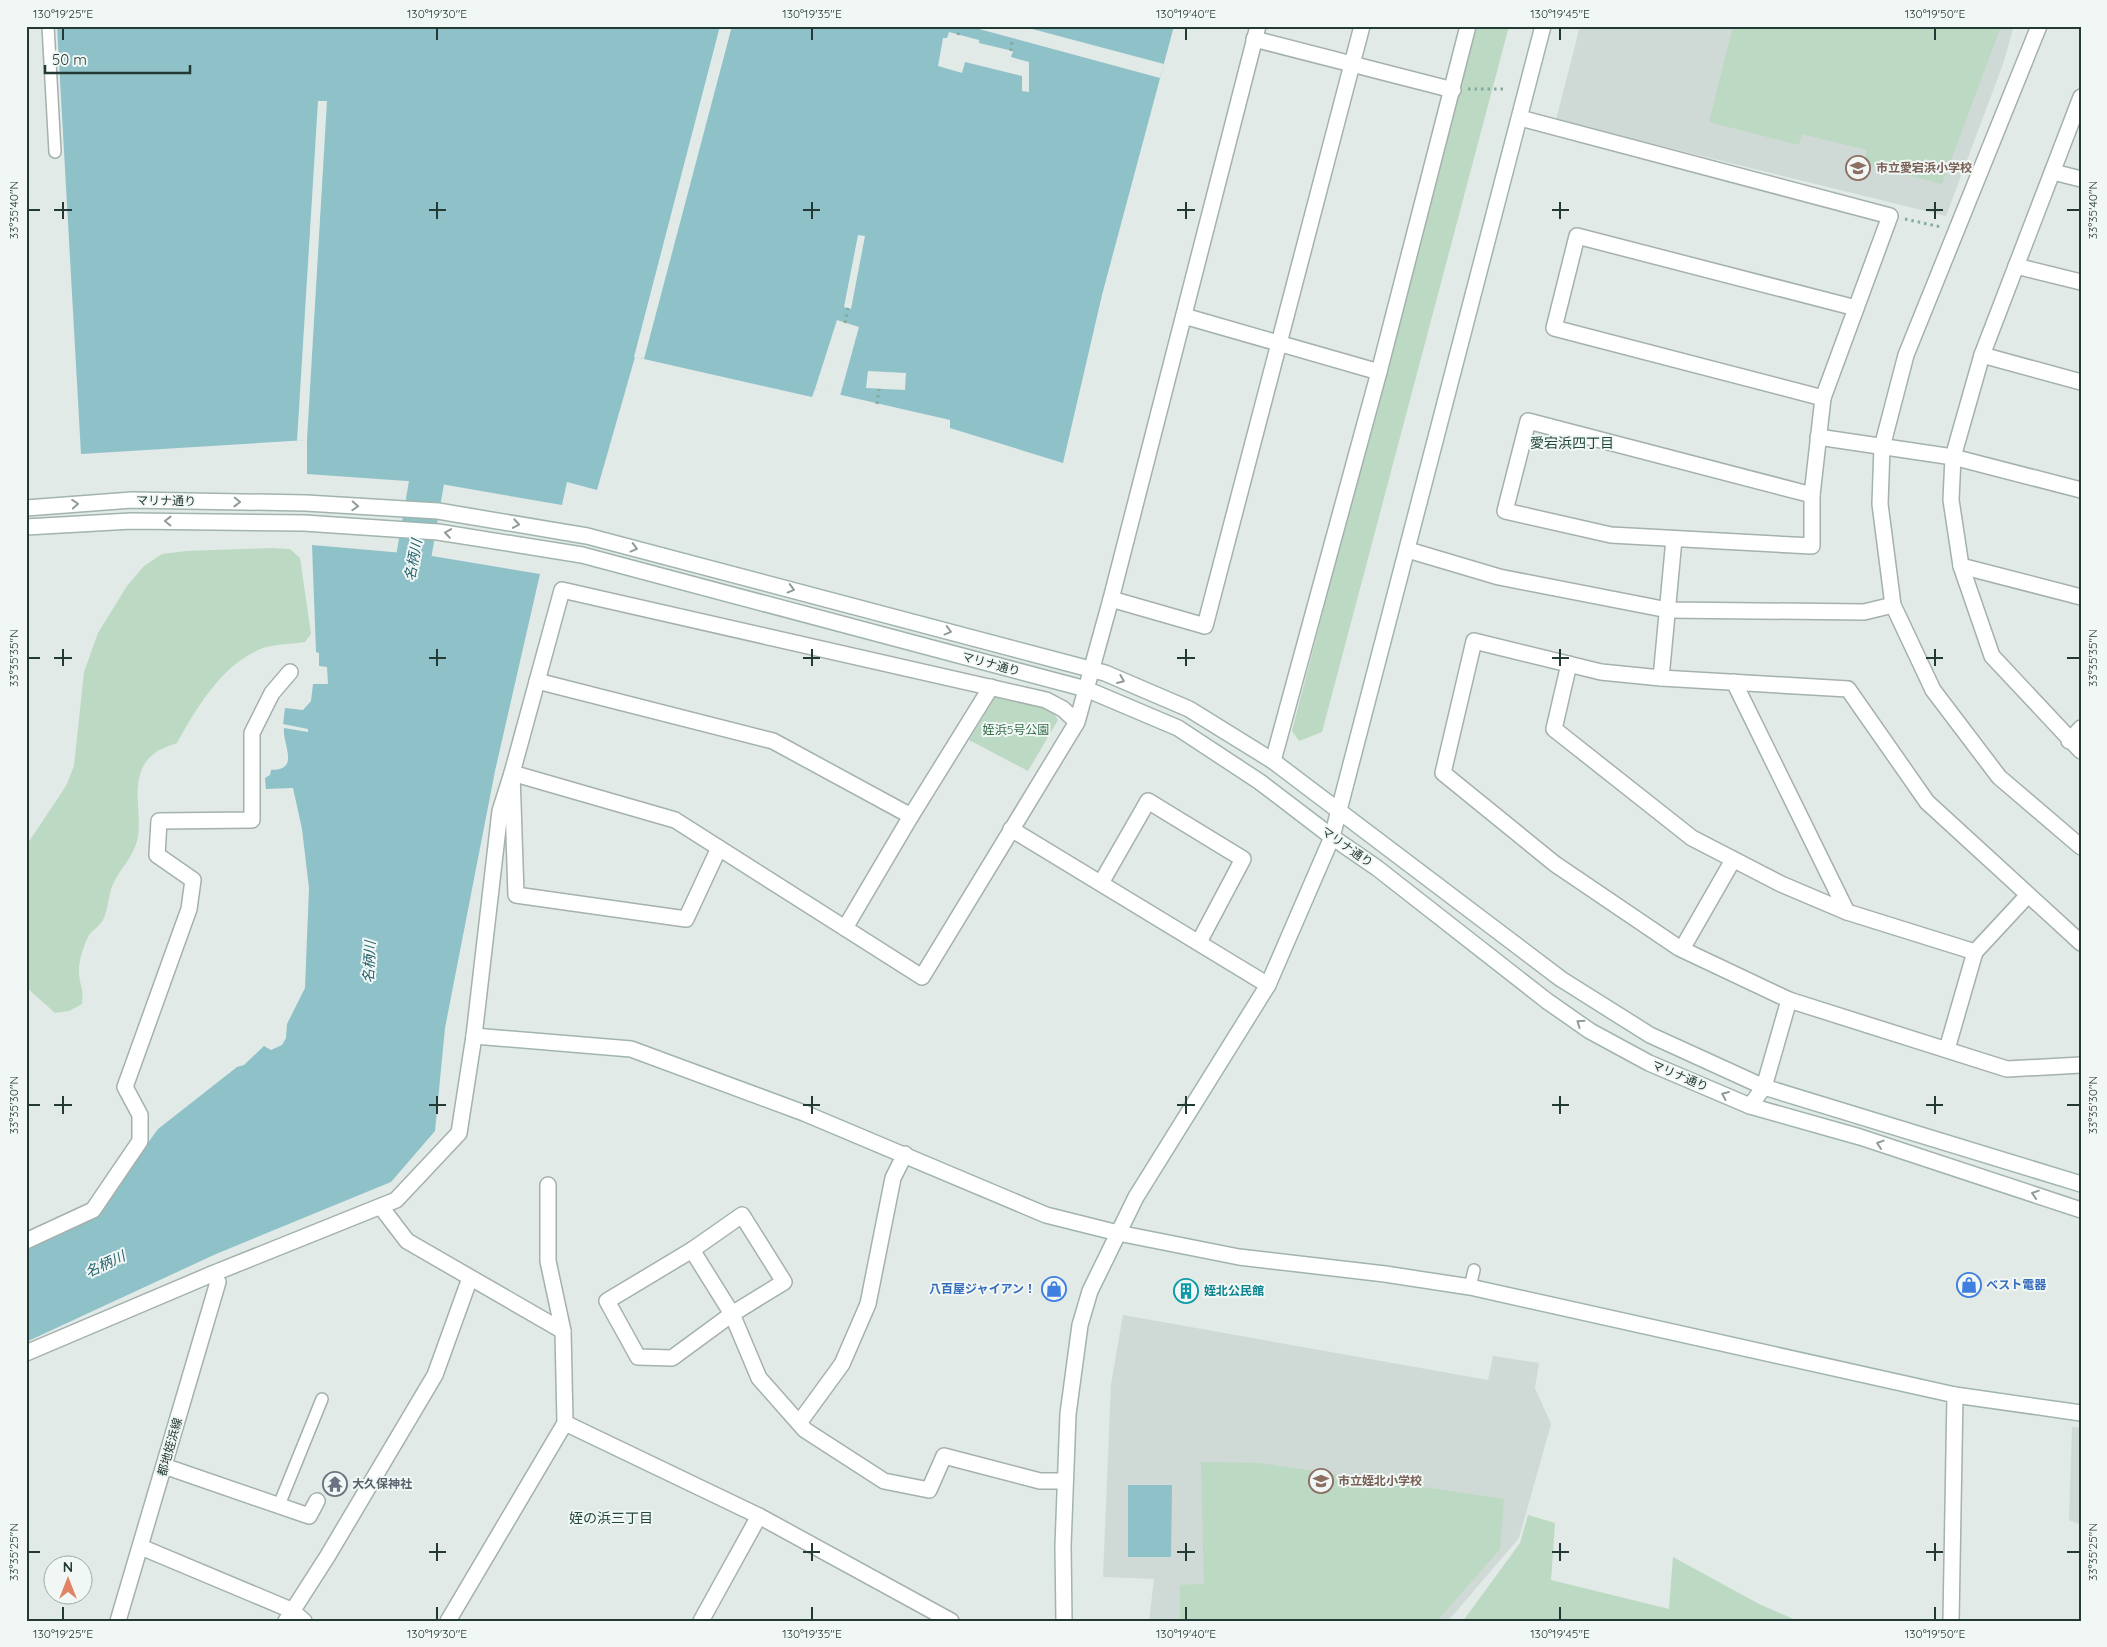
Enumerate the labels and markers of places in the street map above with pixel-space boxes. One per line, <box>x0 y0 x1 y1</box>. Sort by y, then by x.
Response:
school or university icon: 市立愛宕浜小学校 <box>1845 155 1871 181</box>
place label: 市立愛宕浜小学校 <box>1876 160 1972 175</box>
shop icon: ベスト電器 <box>1956 1272 1982 1298</box>
shop icon: 八百屋ジャイアン！ <box>1041 1276 1067 1302</box>
place label: ベスト電器 <box>1986 1277 2047 1292</box>
building icon: 姪北公民館 <box>1173 1278 1199 1304</box>
place label: 八百屋ジャイアン！ <box>929 1281 1036 1296</box>
place label: 姪北公民館 <box>1204 1283 1264 1298</box>
school or university icon: 市立姪北小学校 <box>1308 1468 1334 1494</box>
temple icon: 大久保神社 <box>322 1471 348 1497</box>
place label: 市立姪北小学校 <box>1338 1473 1422 1488</box>
place label: 大久保神社 <box>352 1476 412 1491</box>

